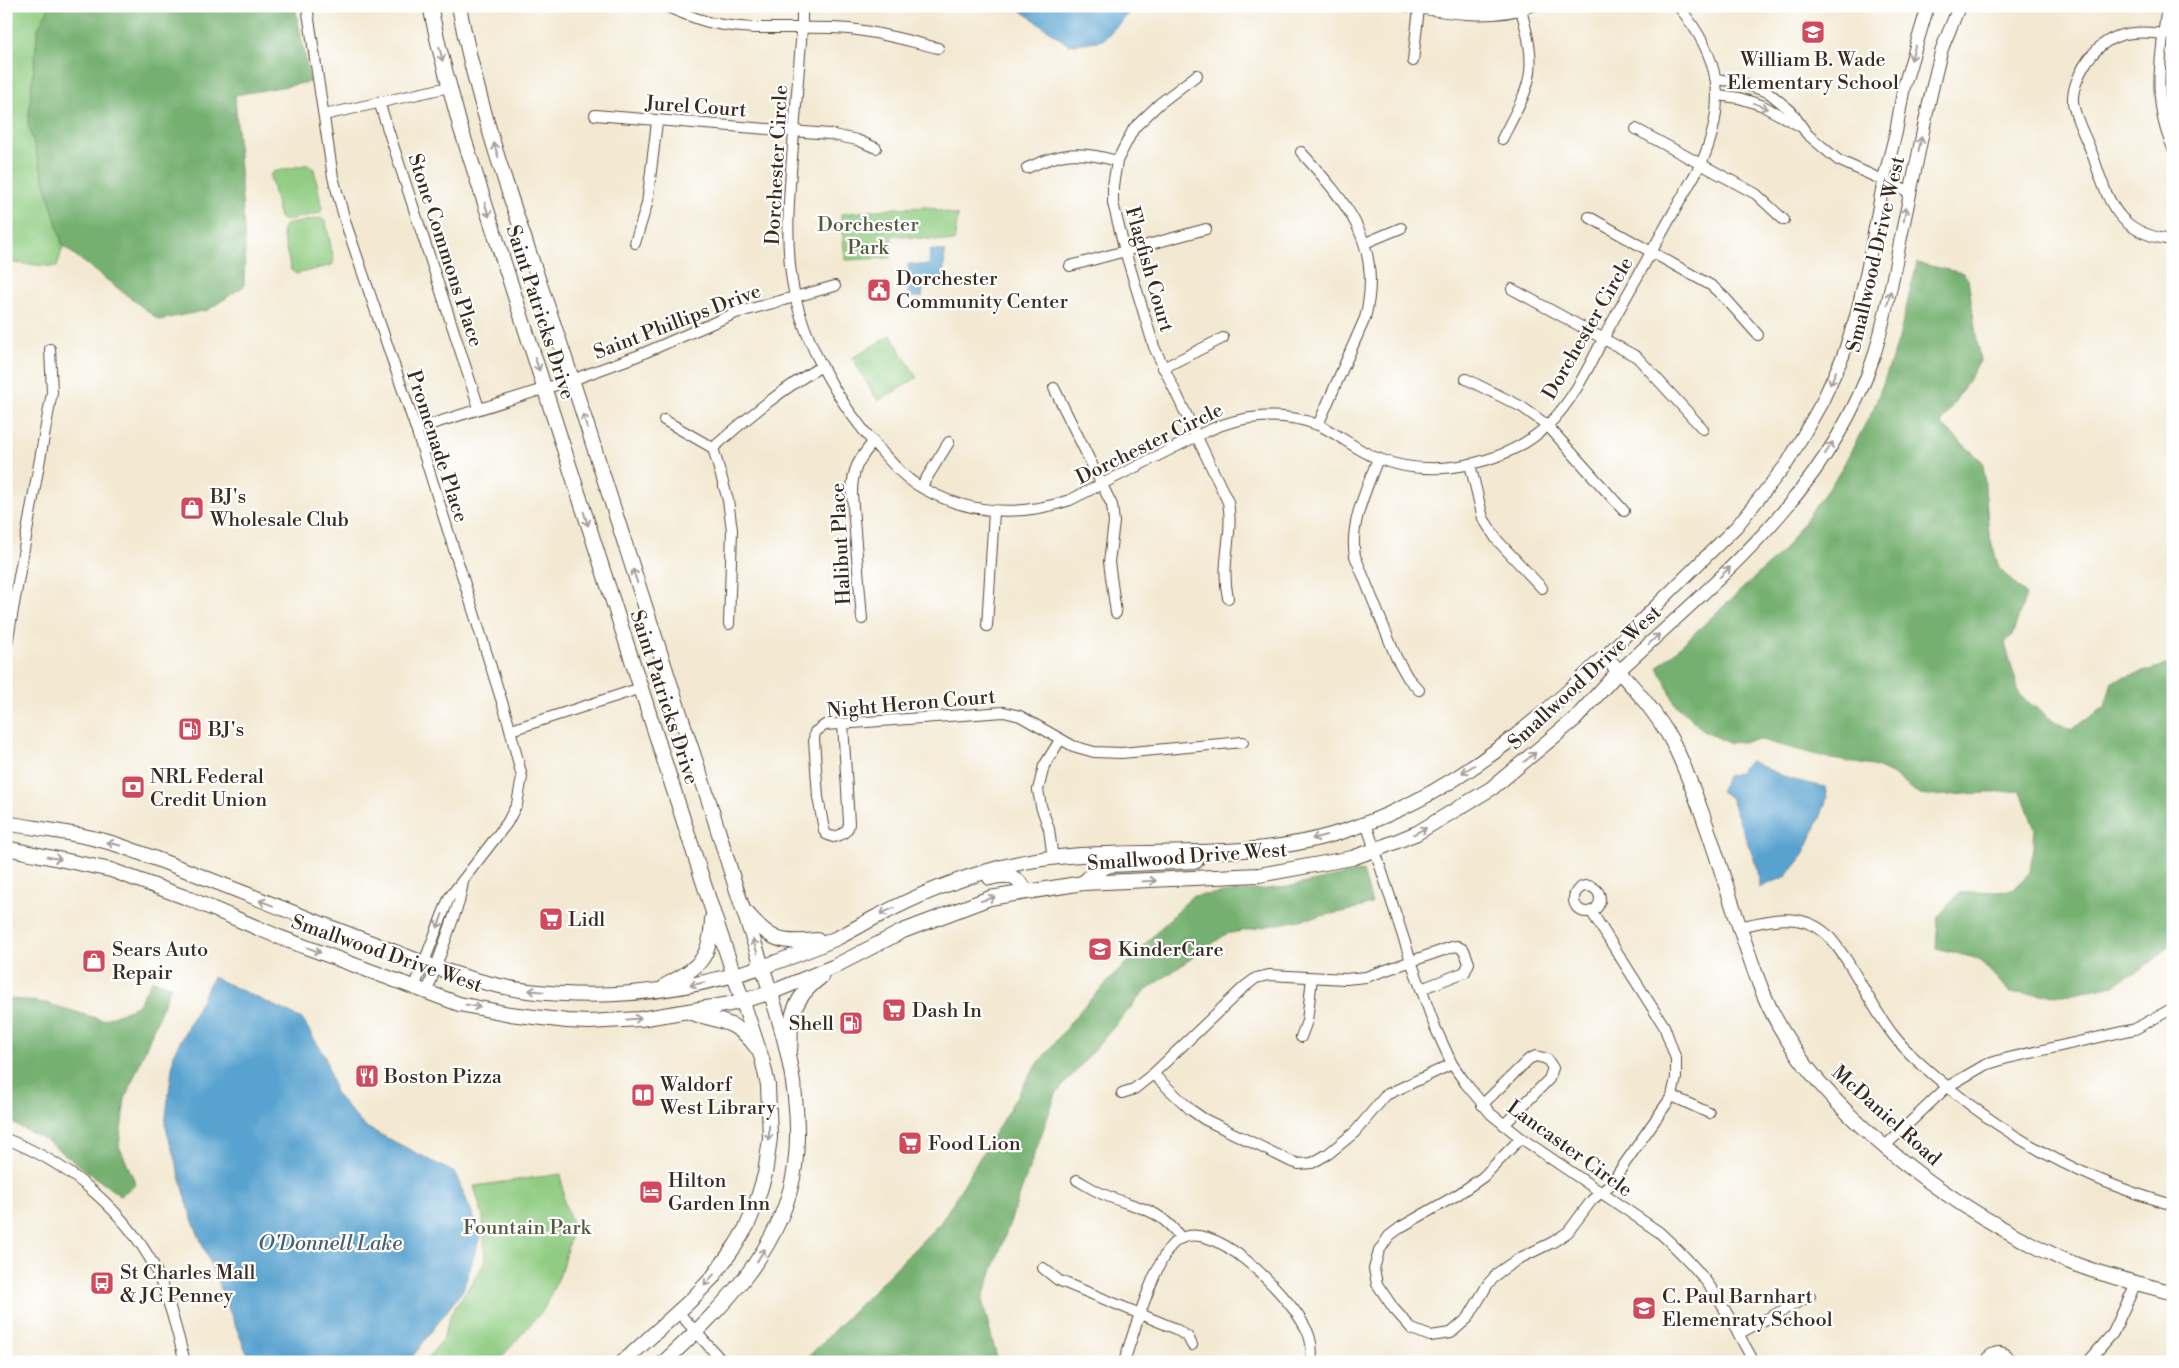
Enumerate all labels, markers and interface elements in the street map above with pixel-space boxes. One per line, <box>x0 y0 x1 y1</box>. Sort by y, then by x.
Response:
school or university icon: William B. Wade Elementary School <box>1800 19 1826 45</box>
one-way arrow <box>1908 44 1918 60</box>
one-way arrow <box>436 45 446 61</box>
place label: William B. Wade Elementary School <box>1727 48 1899 96</box>
street label: Dorchester Circle <box>761 84 794 246</box>
street label: Jurel Court <box>644 91 747 123</box>
one-way arrow <box>1753 101 1768 111</box>
one-way arrow <box>1916 137 1926 153</box>
one-way arrow <box>491 143 500 158</box>
street label: Stone Commons Place <box>402 151 488 350</box>
street label: Smallwood Drive West <box>1842 154 1911 355</box>
one-way arrow <box>482 201 492 217</box>
street label: Flagfish Court <box>1119 204 1178 335</box>
one-way arrow <box>1901 206 1911 222</box>
park label: Dorchester Park <box>817 213 919 261</box>
street label: Saint Patricks Drive <box>500 222 580 403</box>
street label: Dorchester Circle <box>1537 253 1639 405</box>
place label: Dorchester Community Center <box>896 267 1068 315</box>
public building icon: Dorchester Community Center <box>866 277 892 303</box>
street label: Saint Phillips Drive <box>590 279 765 366</box>
one-way arrow <box>1885 291 1895 307</box>
one-way arrow <box>533 356 542 372</box>
street label: Promenade Place <box>400 367 473 526</box>
one-way arrow <box>1827 370 1837 385</box>
street label: Dorchester Circle <box>1072 398 1227 491</box>
one-way arrow <box>579 413 589 429</box>
one-way arrow <box>1825 442 1835 456</box>
street label: Halibut Place <box>826 482 857 606</box>
place label: BJ's Wholesale Club <box>209 485 349 533</box>
shop icon: BJ's Wholesale Club <box>179 495 205 521</box>
one-way arrow <box>582 511 591 526</box>
one-way arrow <box>1719 566 1731 578</box>
one-way arrow <box>629 568 639 584</box>
street label: Smallwood Drive West <box>1503 601 1667 756</box>
street label: Saint Patricks Drive <box>624 607 704 788</box>
one-way arrow <box>1648 633 1661 645</box>
street label: Night Heron Court <box>826 685 997 724</box>
fuel station icon: BJ's <box>177 716 203 742</box>
place label: BJ's <box>207 718 244 743</box>
one-way arrow <box>1523 752 1536 763</box>
one-way arrow <box>1462 764 1476 774</box>
place label: NRL Federal Credit Union <box>150 765 267 813</box>
bank icon: NRL Federal Credit Union <box>120 774 146 800</box>
one-way arrow <box>1412 826 1427 835</box>
one-way arrow <box>1311 832 1327 842</box>
street label: Smallwood Drive West <box>1086 838 1288 877</box>
one-way arrow <box>107 839 123 849</box>
one-way arrow <box>46 853 62 863</box>
one-way arrow <box>1141 877 1157 886</box>
one-way arrow <box>980 894 996 904</box>
one-way arrow <box>259 897 274 907</box>
supermarket icon: Lidl <box>538 906 564 932</box>
one-way arrow <box>880 907 895 917</box>
place label: Lidl <box>568 908 605 933</box>
street label: Smallwood Drive West <box>288 910 485 999</box>
one-way arrow <box>435 913 444 928</box>
school or university icon: KinderCare <box>1087 936 1113 962</box>
place label: Sears Auto Repair <box>112 938 208 986</box>
place label: KinderCare <box>1118 938 1224 963</box>
one-way arrow <box>750 939 759 955</box>
one-way arrow <box>306 946 321 955</box>
shop icon: Sears Auto Repair <box>81 948 107 974</box>
one-way arrow <box>690 979 706 989</box>
one-way arrow <box>528 987 544 996</box>
supermarket icon: Dash In <box>881 997 907 1023</box>
place label: Dash In <box>912 999 982 1024</box>
one-way arrow <box>465 1002 481 1012</box>
fuel station icon: Shell <box>838 1010 864 1036</box>
place label: Shell <box>789 1012 834 1037</box>
one-way arrow <box>626 1015 642 1024</box>
street label: McDaniel Road <box>1826 1060 1946 1172</box>
restaurant icon: Boston Pizza <box>354 1063 380 1089</box>
place label: Boston Pizza <box>383 1065 503 1090</box>
place label: Waldorf West Library <box>659 1073 776 1121</box>
library icon: Waldorf West Library <box>630 1082 656 1108</box>
street label: Lancaster Circle <box>1502 1095 1637 1203</box>
one-way arrow <box>765 1125 774 1141</box>
supermarket icon: Food Lion <box>897 1130 923 1156</box>
place label: Food Lion <box>928 1132 1021 1157</box>
place label: Hilton Garden Inn <box>668 1169 770 1217</box>
hotel icon: Hilton Garden Inn <box>638 1179 664 1205</box>
park label: Fountain Park <box>463 1216 593 1241</box>
water label: O'Donnell Lake <box>258 1231 402 1257</box>
one-way arrow <box>756 1249 766 1263</box>
place label: St Charles Mall & JC Penney <box>120 1261 255 1309</box>
bus stop icon: St Charles Mall & JC Penney <box>89 1270 115 1296</box>
one-way arrow <box>703 1274 715 1287</box>
place label: C. Paul Barnhart Elemenraty School <box>1662 1285 1833 1333</box>
school or university icon: C. Paul Barnhart Elemenraty School <box>1631 1295 1657 1321</box>

